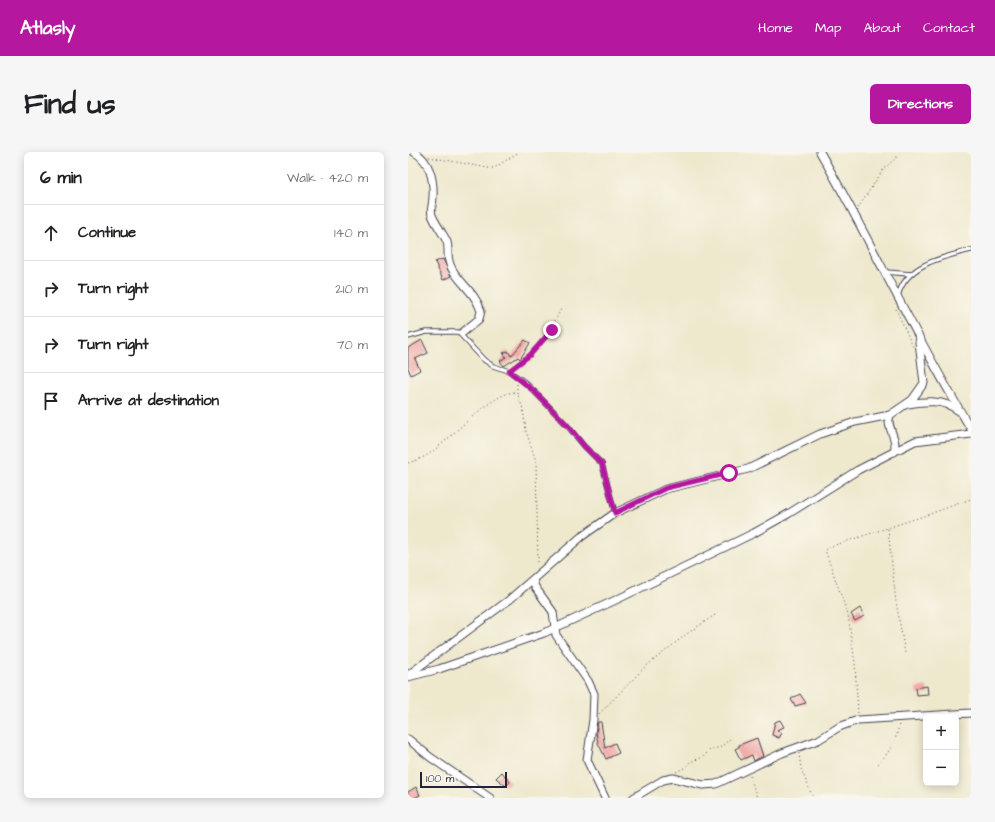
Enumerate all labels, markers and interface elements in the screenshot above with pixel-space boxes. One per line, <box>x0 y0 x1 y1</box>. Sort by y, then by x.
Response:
text: Atlasly <box>20 15 75 42</box>
text: Home <box>758 18 793 38</box>
text: Map <box>815 18 841 38</box>
text: About <box>863 18 901 38</box>
text: Contact <box>923 18 975 38</box>
button: Directions <box>870 84 971 124</box>
text: Find us <box>24 85 115 124</box>
text: 6 min <box>40 166 82 190</box>
text: Walk · 420 m <box>287 169 368 187</box>
icon: ahead <box>40 222 62 244</box>
text: Continue <box>78 222 136 243</box>
text: 140 m <box>334 224 368 242</box>
icon: right <box>40 278 62 300</box>
text: Turn right <box>78 278 149 299</box>
text: 210 m <box>335 280 368 298</box>
route end <box>543 321 561 339</box>
icon: right <box>40 334 62 356</box>
text: Turn right <box>78 334 149 355</box>
text: 70 m <box>336 336 368 354</box>
icon: arrive <box>40 390 62 412</box>
text: Arrive at destination <box>78 390 219 411</box>
route start <box>720 464 738 482</box>
map controls <box>923 714 959 786</box>
button: + <box>923 714 959 750</box>
button: − <box>923 750 959 786</box>
scale bar <box>420 770 507 789</box>
text: 100 m <box>426 771 454 786</box>

